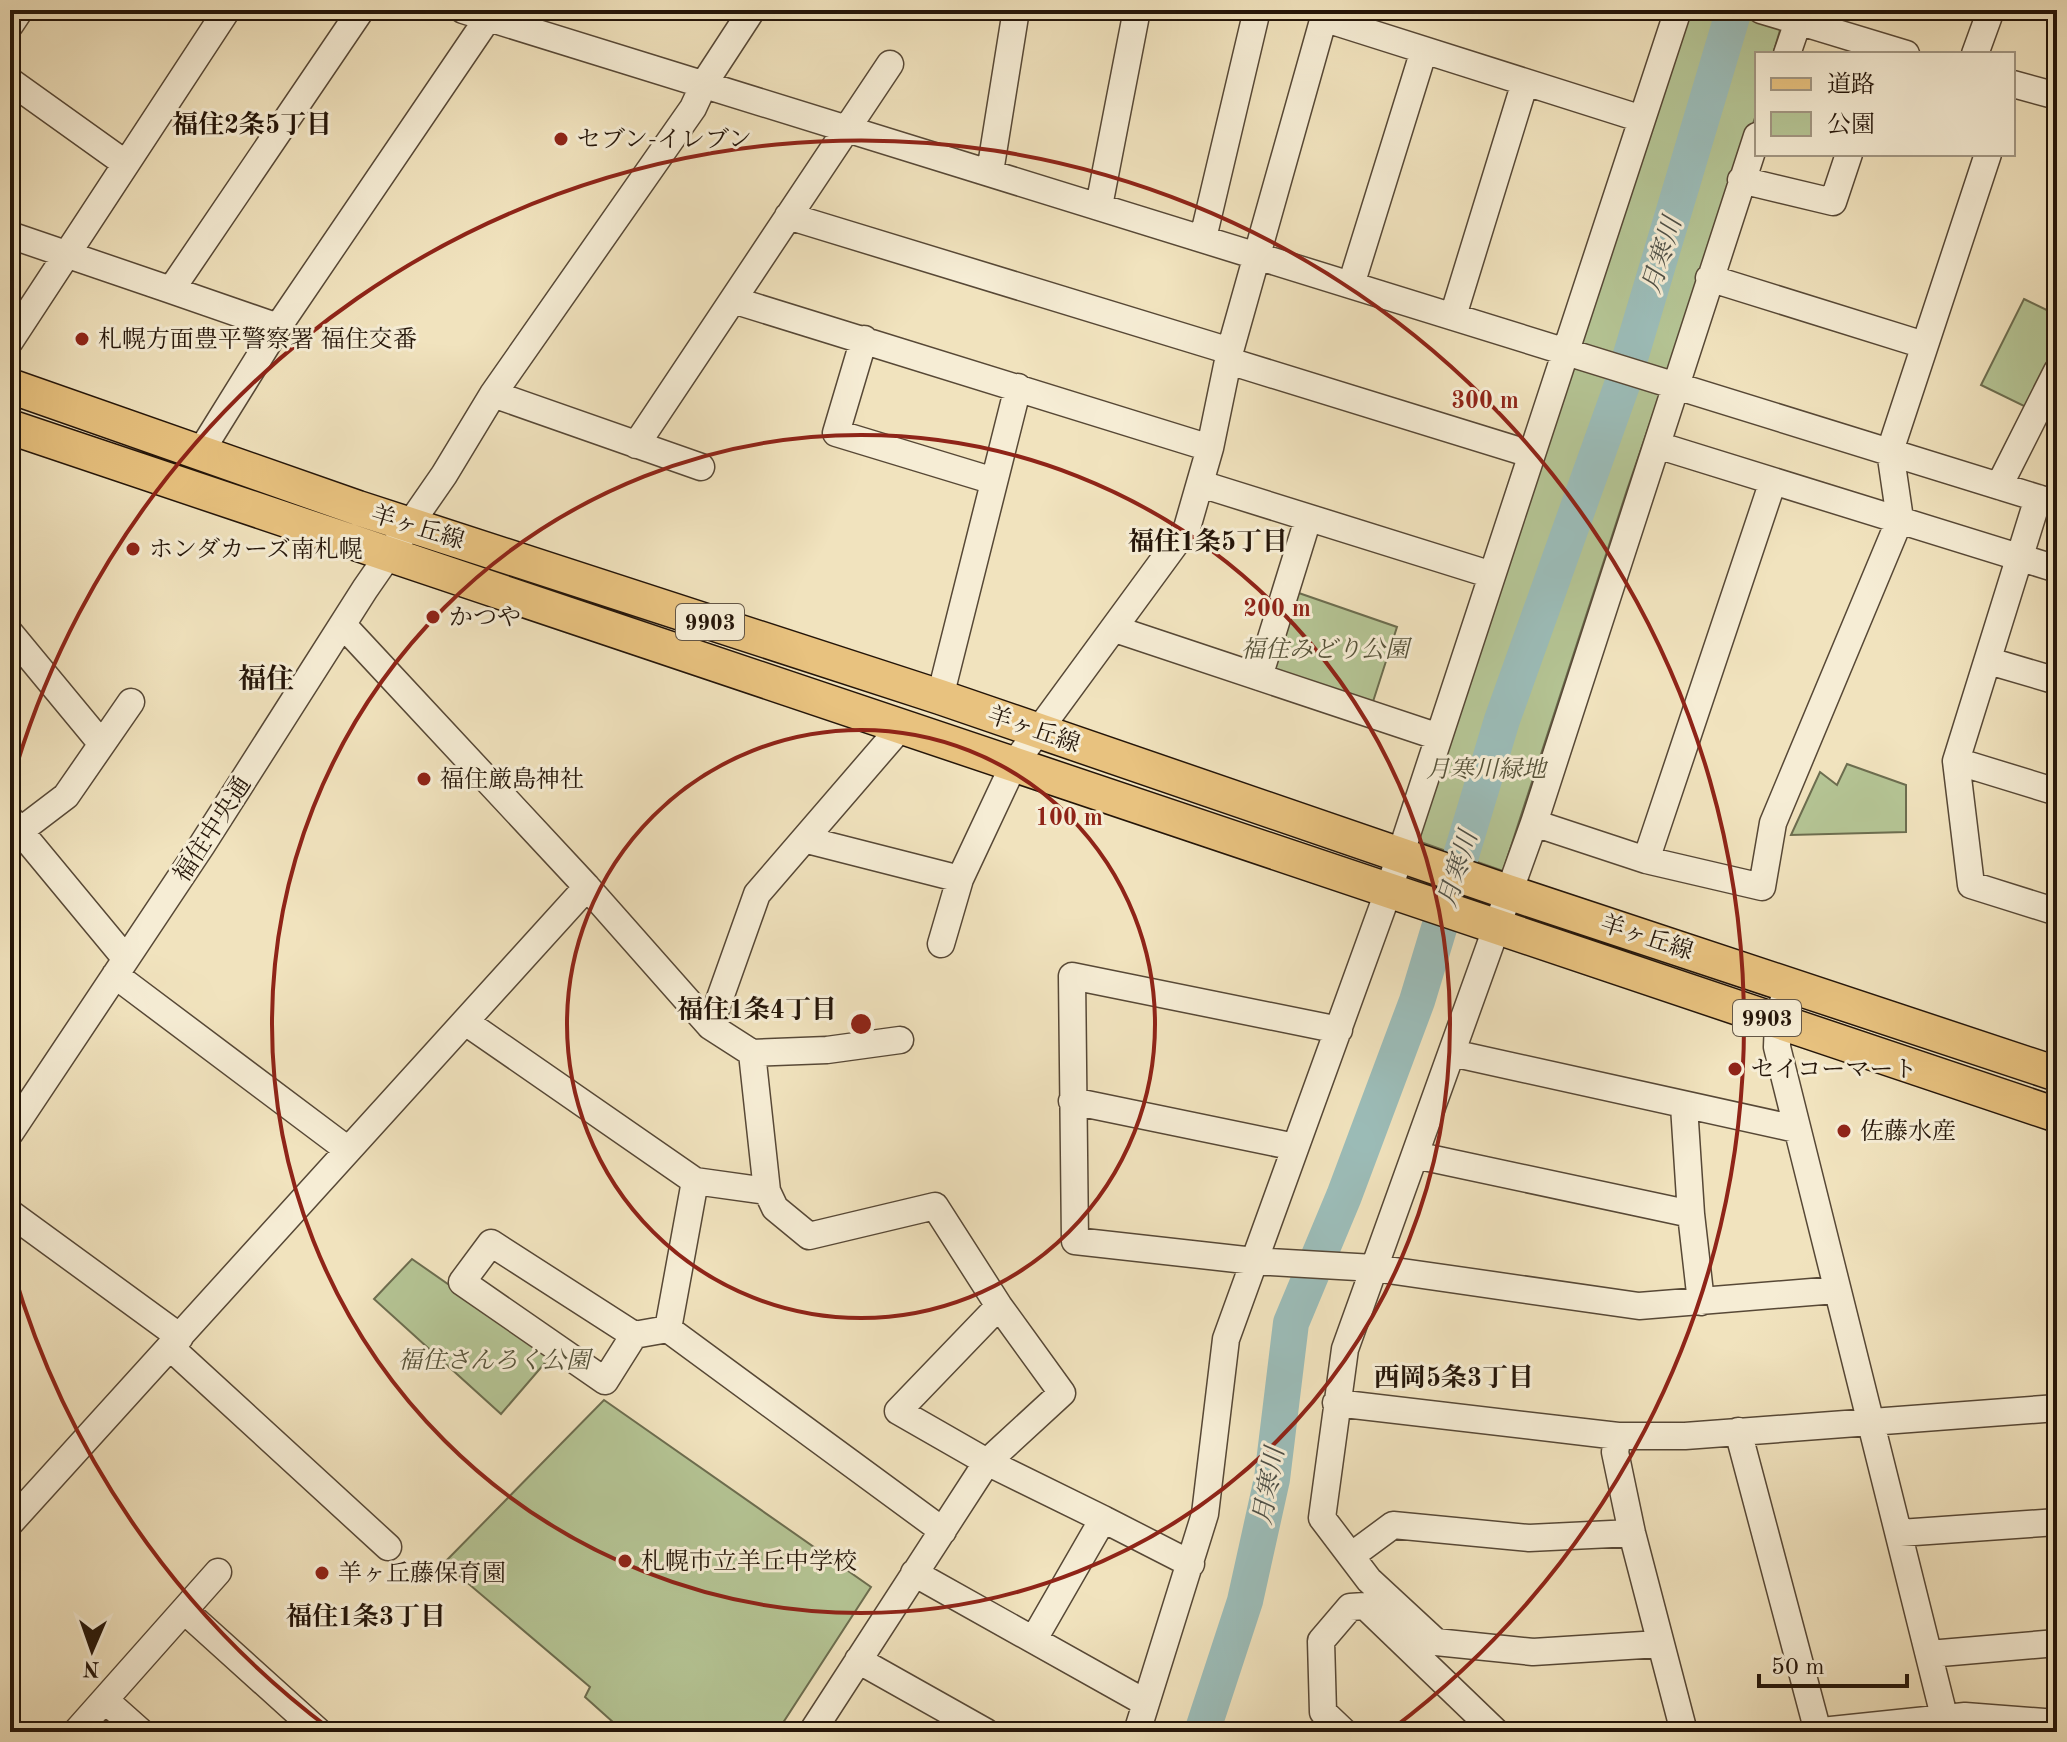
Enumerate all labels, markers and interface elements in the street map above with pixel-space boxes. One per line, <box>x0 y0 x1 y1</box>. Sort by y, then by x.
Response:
legend <box>1755 52 2015 156</box>
text: 道路 <box>1827 71 1875 98</box>
district label: 福住2条5丁目 <box>172 110 332 139</box>
text: 公園 <box>1827 112 1875 138</box>
place label: セブン-イレブン <box>577 127 752 153</box>
marker: セブン-イレブン <box>552 130 570 148</box>
water label: 月寒川 <box>1637 211 1688 297</box>
place label: 札幌方面豊平警察署 福住交番 <box>98 326 417 353</box>
marker: 札幌方面豊平警察署 福住交番 <box>73 330 91 348</box>
text: 300 m <box>1451 390 1519 414</box>
street label: 羊ヶ丘線 <box>368 501 468 554</box>
district label: 福住1条5丁目 <box>1128 527 1288 556</box>
place label: ホンダカーズ南札幌 <box>149 536 363 563</box>
marker: ホンダカーズ南札幌 <box>124 540 142 558</box>
text: 200 m <box>1243 598 1311 622</box>
road number: 9903 <box>676 604 744 640</box>
place label: かつや <box>449 606 521 631</box>
marker: かつや <box>424 608 442 626</box>
park label: 福住みどり公園 <box>1241 636 1413 663</box>
district label: 福住 <box>238 664 294 695</box>
street label: 羊ヶ丘線 <box>984 701 1084 758</box>
park label: 月寒川緑地 <box>1426 756 1549 783</box>
place label: 福住厳島神社 <box>440 766 584 793</box>
marker: 福住厳島神社 <box>415 770 433 788</box>
street label: 福住中央通 <box>168 772 256 887</box>
text: 100 m <box>1035 807 1103 831</box>
water label: 月寒川 <box>1433 825 1484 911</box>
street label: 羊ヶ丘線 <box>1597 910 1697 965</box>
district label: 福住1条4丁目 <box>677 995 837 1024</box>
road number: 9903 <box>1733 1000 1801 1036</box>
centre of rings <box>847 1010 875 1038</box>
place label: セイコーマート <box>1751 1058 1917 1083</box>
marker: セイコーマート <box>1726 1060 1744 1078</box>
place label: 佐藤水産 <box>1860 1118 1956 1145</box>
marker: 佐藤水産 <box>1835 1122 1853 1140</box>
park label: 福住さんろく公園 <box>398 1347 594 1374</box>
district label: 西岡5条3丁目 <box>1374 1363 1534 1392</box>
water label: 月寒川 <box>1248 1442 1290 1527</box>
place label: 札幌市立羊丘中学校 <box>641 1548 857 1575</box>
marker: 札幌市立羊丘中学校 <box>616 1552 634 1570</box>
place label: 羊ヶ丘藤保育園 <box>338 1560 506 1587</box>
marker: 羊ヶ丘藤保育園 <box>313 1564 331 1582</box>
district label: 福住1条3丁目 <box>286 1602 446 1631</box>
north arrow <box>52 1610 132 1690</box>
scale bar <box>1759 1638 1907 1688</box>
text: 50 m <box>1771 1656 1825 1680</box>
text: N <box>82 1657 100 1679</box>

